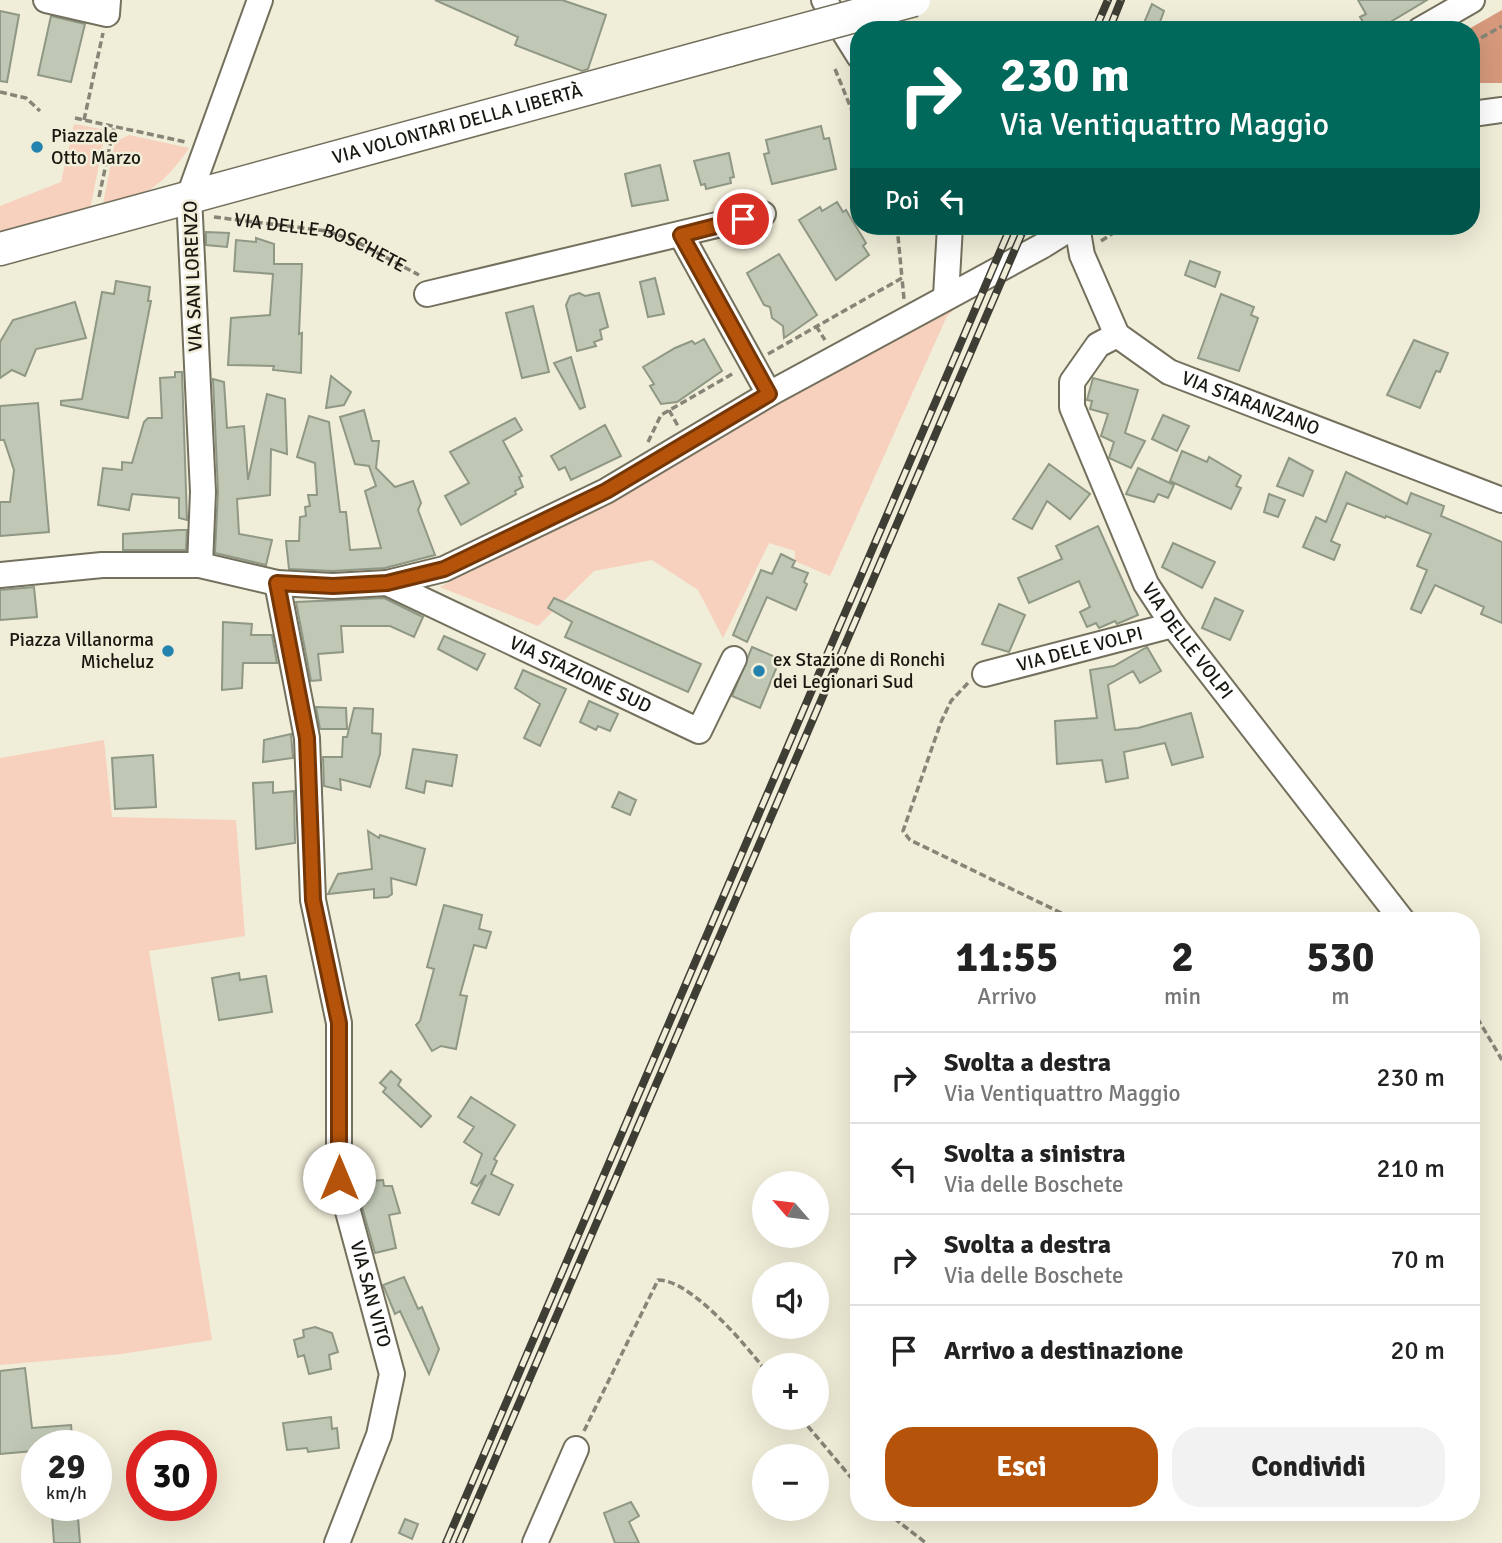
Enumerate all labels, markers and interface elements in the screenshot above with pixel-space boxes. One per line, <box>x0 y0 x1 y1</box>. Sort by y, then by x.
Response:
text: 230 m <box>1000 45 1130 105</box>
icon: right <box>885 49 976 140</box>
street label: VIA VOLONTARI DELLA LIBERTÀ <box>330 78 585 170</box>
text: Via Ventiquattro Maggio <box>1000 105 1329 144</box>
place label: Piazzale Otto Marzo <box>51 124 141 170</box>
marker: Piazzale Otto Marzo <box>29 139 45 155</box>
icon: left <box>934 182 972 220</box>
text: Poi <box>885 185 920 217</box>
pin <box>713 189 773 249</box>
street label: VIA SAN LORENZO <box>178 200 208 352</box>
icon: arrive <box>724 200 762 238</box>
street label: VIA DELLE BOSCHETE <box>233 208 410 278</box>
street label: VIA STARANZANO <box>1178 366 1323 441</box>
street label: VIA DELLE VOLPI <box>1136 578 1238 704</box>
street label: VIA DELE VOLPI <box>1014 621 1145 677</box>
place label: Piazza Villanorma Micheluz <box>9 628 154 674</box>
street label: VIA STAZIONE SUD <box>505 631 655 719</box>
marker: Piazza Villanorma Micheluz <box>160 643 176 659</box>
place label: ex Stazione di Ronchi dei Legionari Sud <box>773 648 945 694</box>
marker: ex Stazione di Ronchi dei Legionari Sud <box>751 663 767 679</box>
text: 11:55 <box>955 932 1059 983</box>
text: 2 <box>1171 932 1194 983</box>
text: 530 <box>1306 932 1375 983</box>
text: Arrivo <box>977 982 1037 1011</box>
text: min <box>1164 982 1201 1011</box>
text: m <box>1331 982 1350 1011</box>
text: Svolta a destra <box>944 1047 1111 1079</box>
icon: right <box>885 1059 923 1097</box>
text: 230 m <box>1376 1062 1445 1094</box>
text: Via Ventiquattro Maggio <box>944 1079 1181 1108</box>
text: Svolta a sinistra <box>944 1138 1126 1170</box>
position arrow <box>302 1141 376 1215</box>
icon: left <box>885 1150 923 1188</box>
text: 210 m <box>1376 1153 1445 1185</box>
text: Via delle Boschete <box>944 1170 1124 1199</box>
north arrow <box>752 1171 830 1248</box>
map controls <box>752 1171 829 1521</box>
text: Svolta a destra <box>944 1229 1111 1261</box>
street label: VIA SAN VITO <box>345 1238 396 1350</box>
icon: right <box>885 1241 923 1279</box>
text: 70 m <box>1390 1244 1445 1276</box>
text: Via delle Boschete <box>944 1261 1124 1290</box>
button: sound <box>752 1262 829 1339</box>
icon: arrive <box>885 1332 923 1370</box>
text: Arrivo a destinazione <box>944 1335 1184 1367</box>
text: 20 m <box>1390 1335 1445 1367</box>
button: + <box>752 1353 829 1430</box>
button: Esci <box>885 1427 1158 1507</box>
button: Condividi <box>1172 1427 1445 1507</box>
speed limit sign: 30 <box>126 1430 217 1521</box>
button: − <box>752 1444 829 1521</box>
text: 29 <box>48 1445 85 1488</box>
text: km/h <box>46 1482 87 1504</box>

